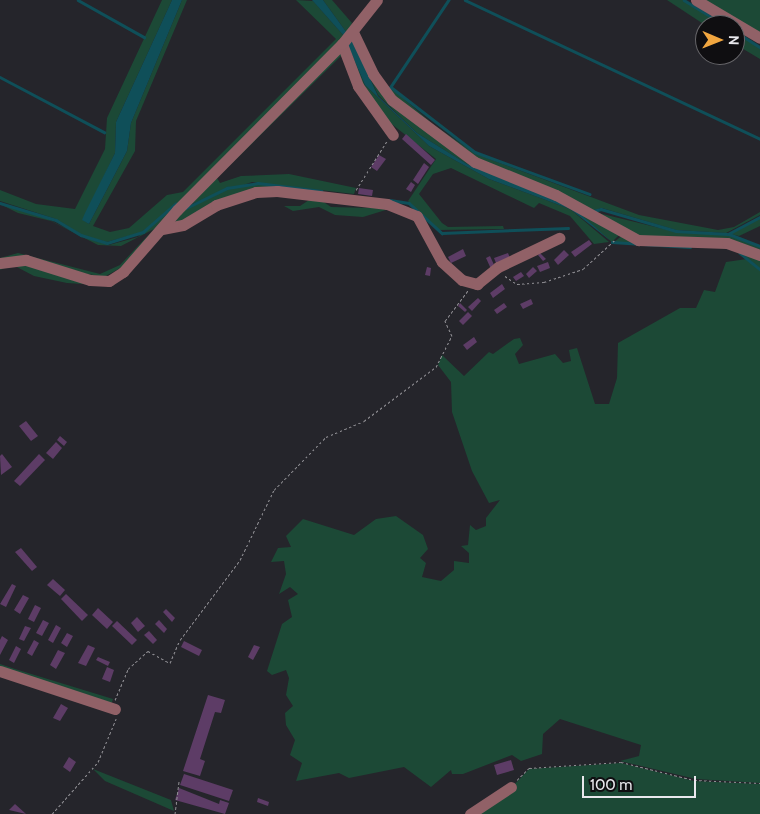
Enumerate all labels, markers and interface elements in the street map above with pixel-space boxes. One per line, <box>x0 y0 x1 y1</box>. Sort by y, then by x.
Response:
north arrow <box>695 15 745 65</box>
text: N <box>725 35 743 45</box>
scale bar <box>585 766 699 798</box>
text: 100 m <box>590 776 632 794</box>

